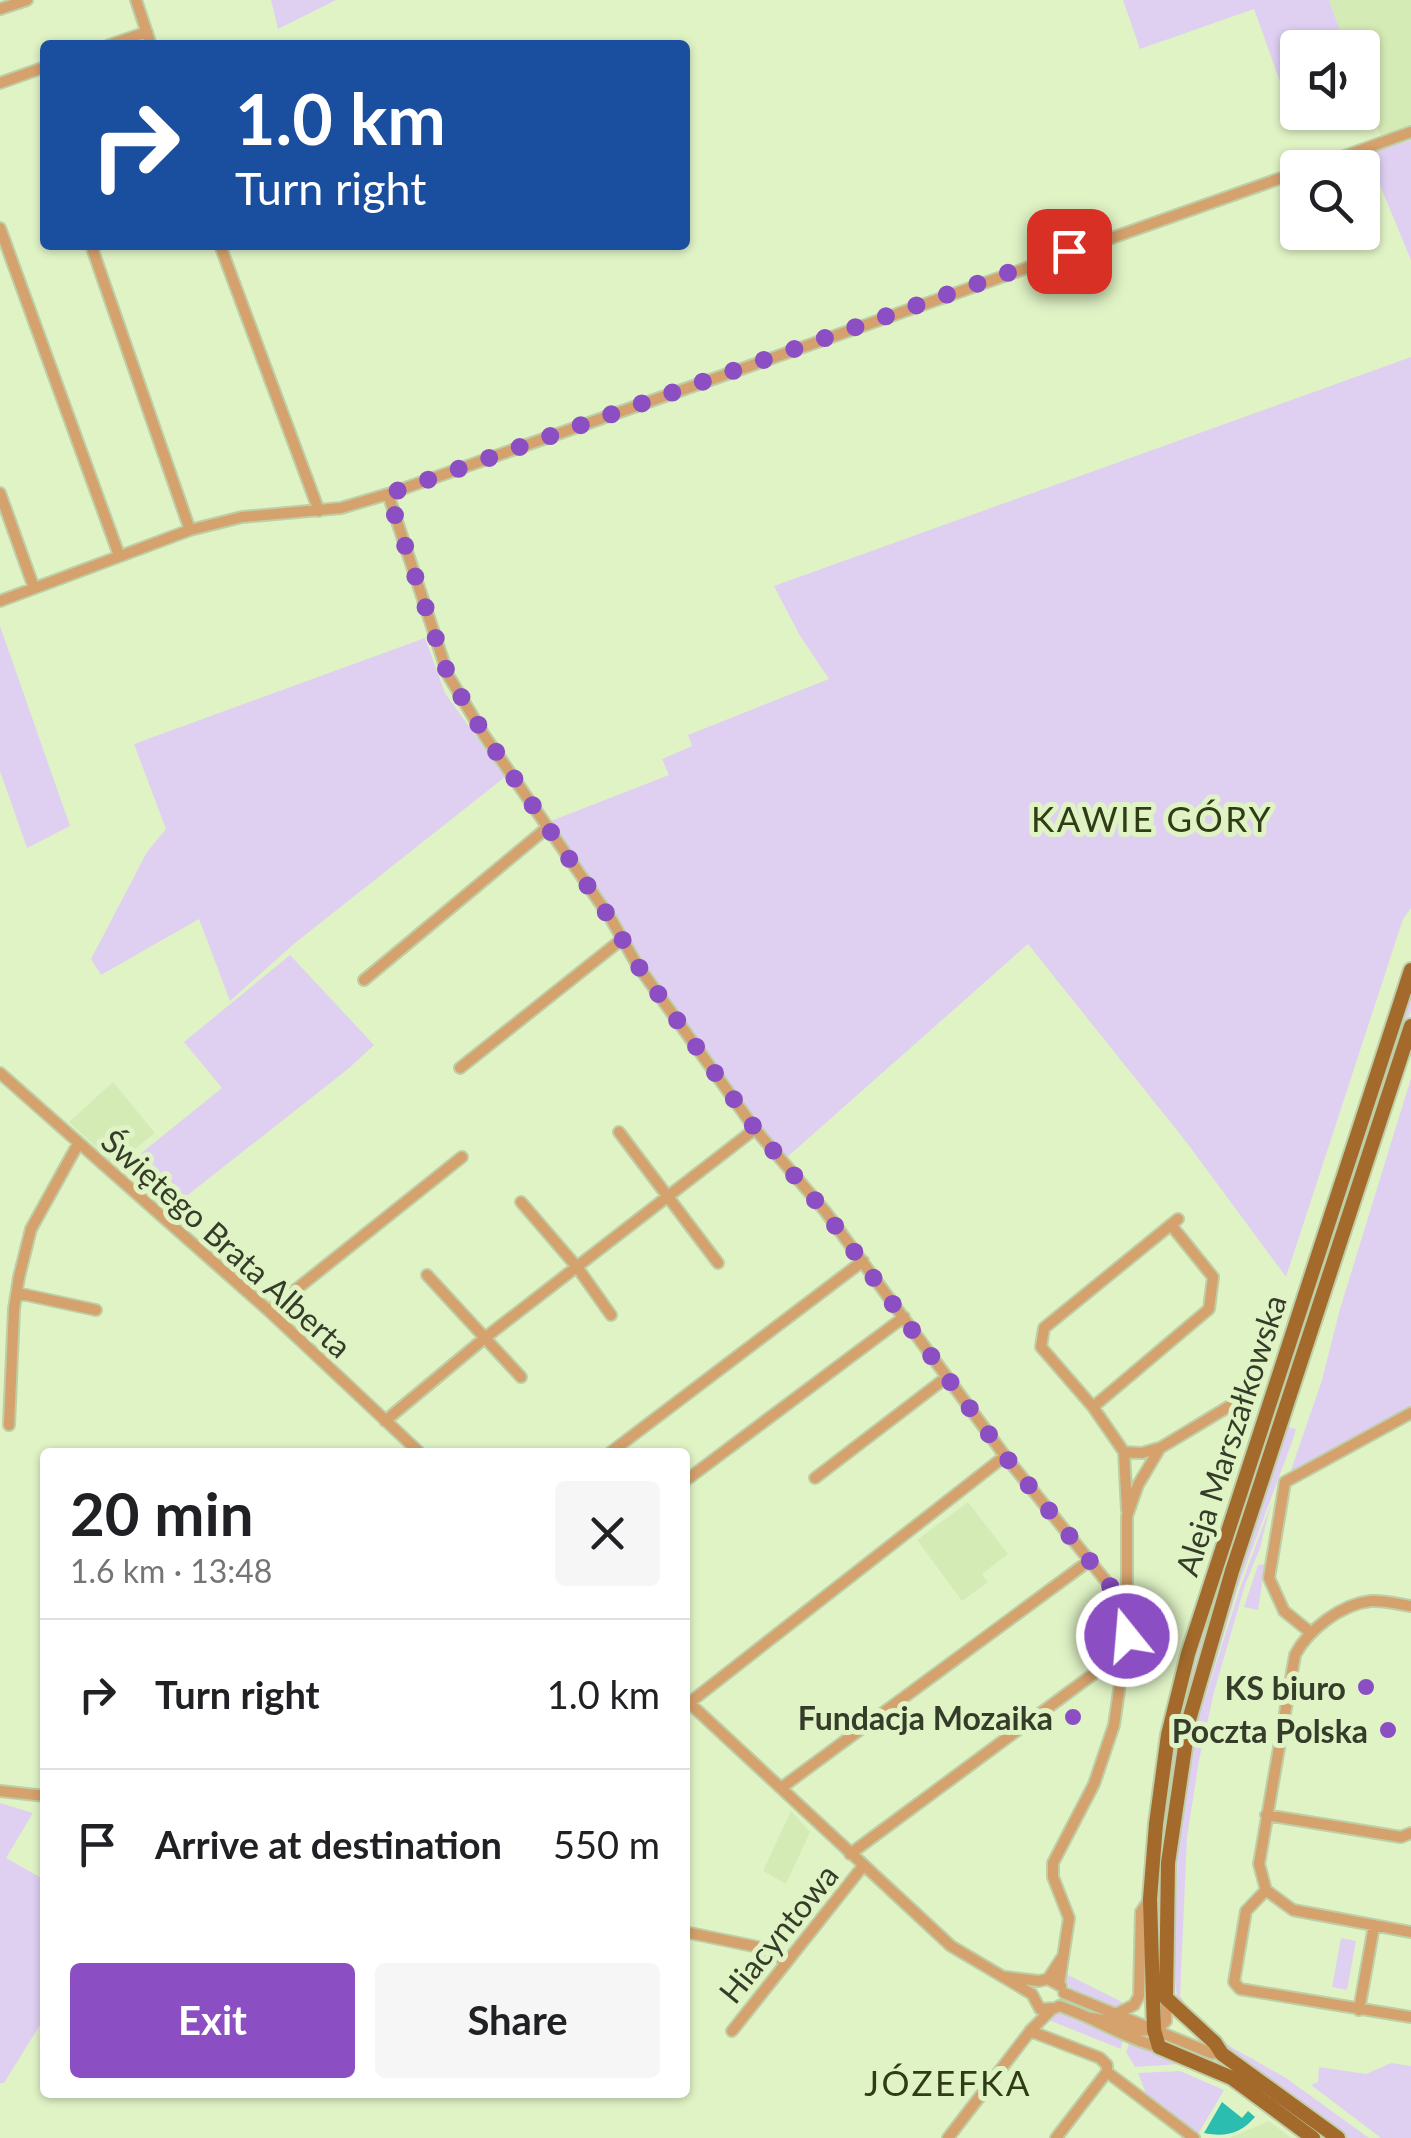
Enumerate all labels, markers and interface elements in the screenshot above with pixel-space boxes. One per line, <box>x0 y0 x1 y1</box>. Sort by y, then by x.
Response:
map controls <box>1280 30 1380 250</box>
button: sound <box>1280 30 1380 130</box>
text: 1.0 km <box>235 76 446 160</box>
icon: right <box>70 80 200 210</box>
button: search <box>1280 150 1380 250</box>
text: Turn right <box>235 161 426 215</box>
pin <box>1027 209 1112 294</box>
icon: arrive <box>1042 224 1097 279</box>
district label: KAWIE GÓRY <box>1031 797 1273 839</box>
street label: Świętego Brata Alberta <box>94 1121 360 1365</box>
street label: Aleja Marszałkowska <box>1166 1290 1294 1580</box>
text: 20 min <box>70 1477 254 1549</box>
button: close <box>555 1481 660 1586</box>
text: 1.6 km · 13:48 <box>70 1551 272 1590</box>
position arrow <box>1075 1584 1179 1688</box>
icon: right <box>70 1667 125 1722</box>
place label: KS biuro <box>1225 1668 1346 1707</box>
text: Turn right <box>155 1671 320 1717</box>
text: 1.0 km <box>547 1671 660 1717</box>
marker: KS biuro <box>1355 1676 1377 1698</box>
place label: Fundacja Mozaika <box>798 1698 1053 1737</box>
marker: Fundacja Mozaika <box>1062 1706 1084 1728</box>
place label: Poczta Polska <box>1172 1711 1368 1750</box>
marker: Poczta Polska <box>1377 1719 1399 1741</box>
icon: arrive <box>70 1817 125 1872</box>
text: Arrive at destination <box>155 1821 502 1867</box>
text: 550 m <box>553 1821 660 1867</box>
street label: Hiacyntowa <box>710 1856 846 2010</box>
button: Exit <box>70 1963 355 2078</box>
button: Share <box>375 1963 660 2078</box>
district label: JÓZEFKA <box>864 2061 1032 2103</box>

